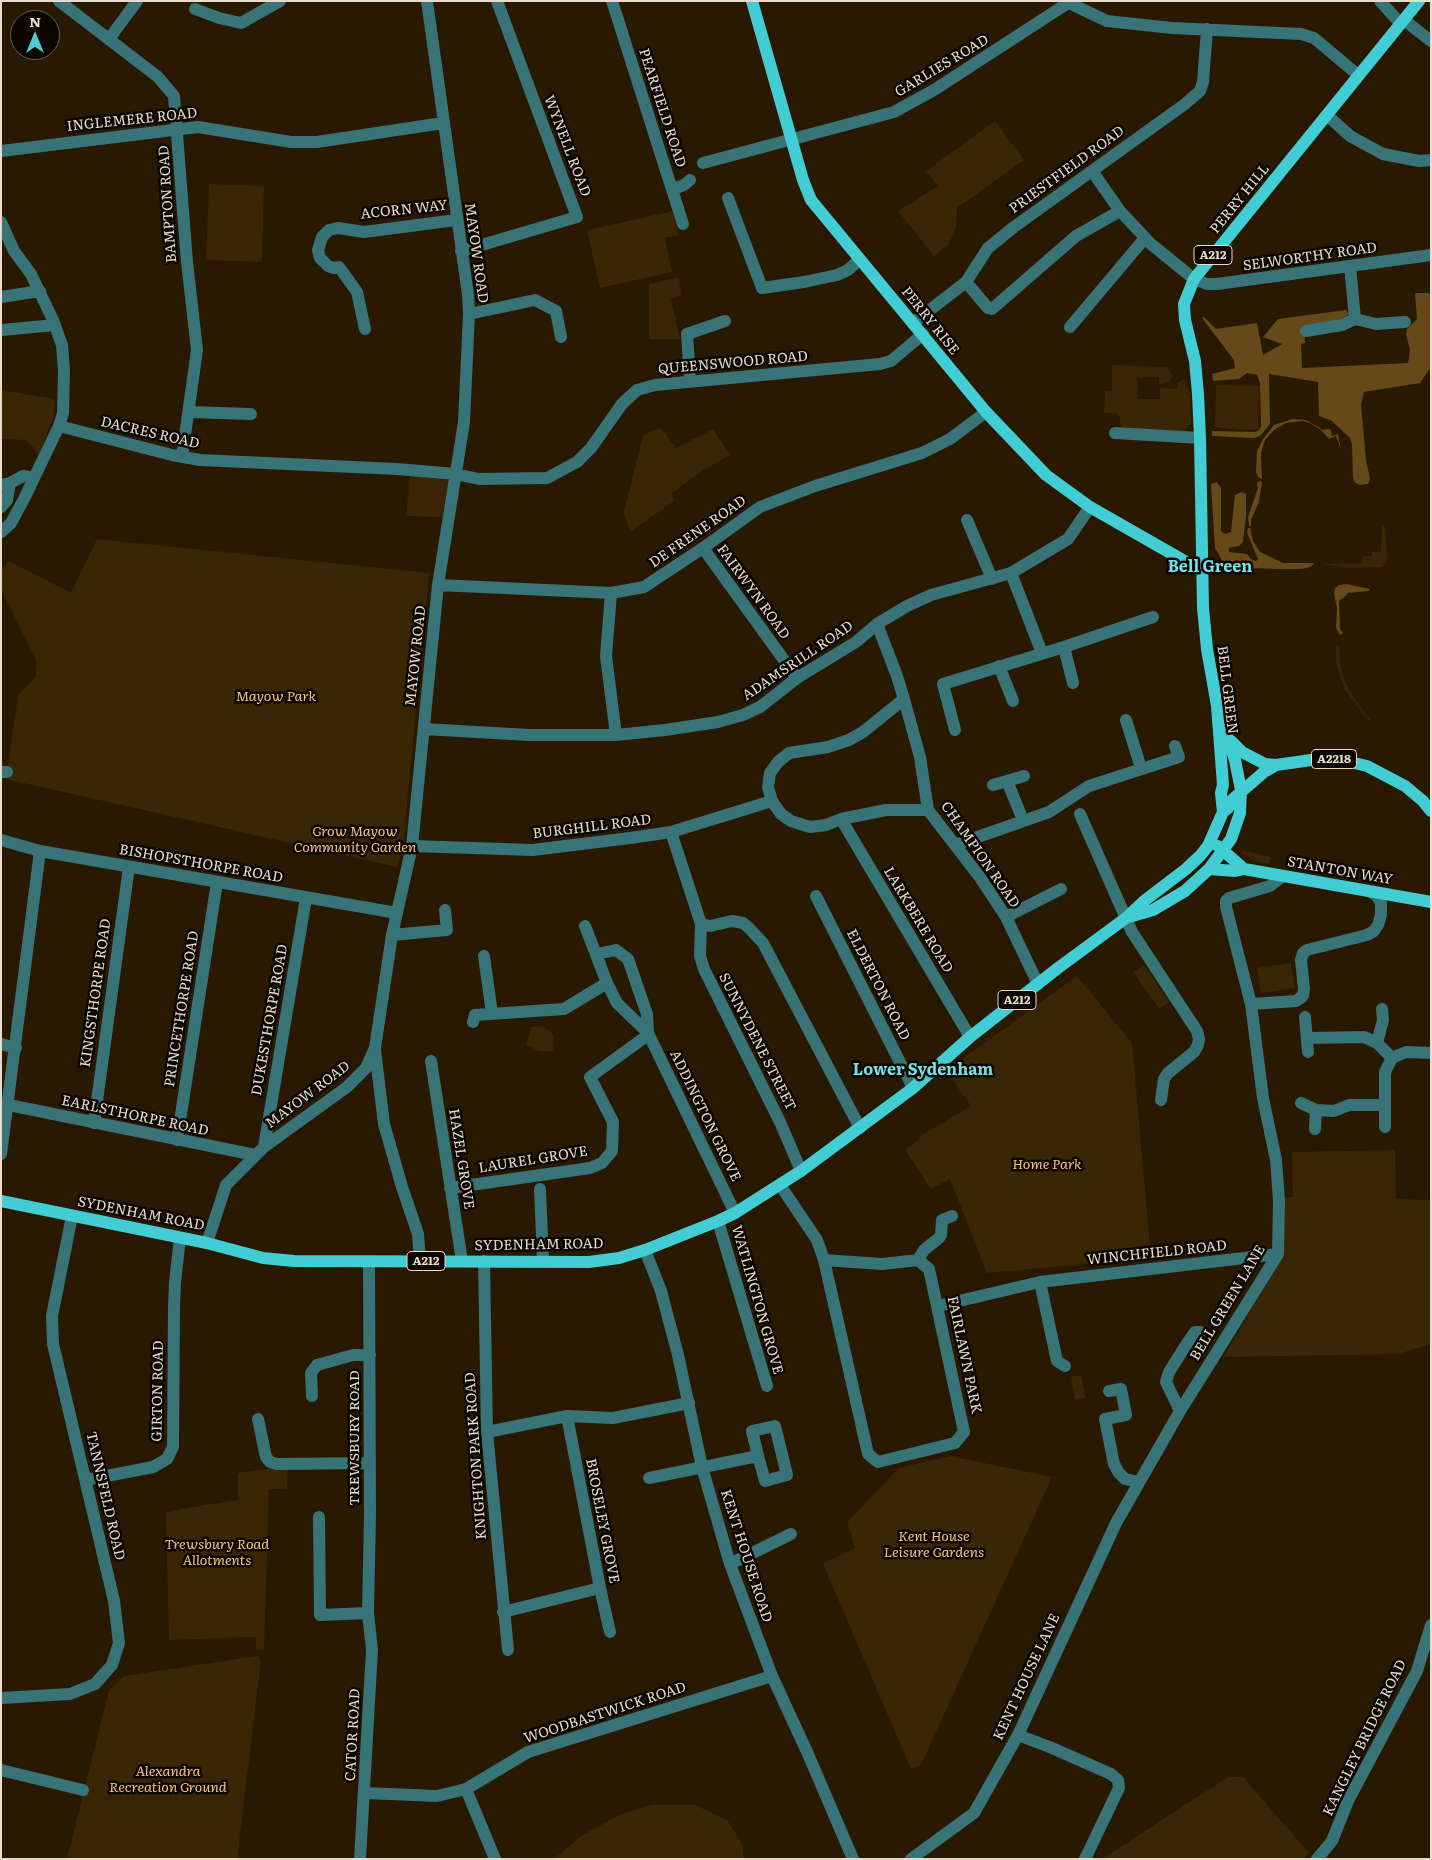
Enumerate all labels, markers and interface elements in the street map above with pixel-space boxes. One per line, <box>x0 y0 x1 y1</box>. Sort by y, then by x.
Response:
north arrow <box>10 10 60 60</box>
text: N <box>29 11 41 31</box>
street label: GARLIES ROAD <box>892 31 992 101</box>
street label: PEARFIELD ROAD <box>635 46 689 170</box>
street label: WYNELL ROAD <box>540 93 594 199</box>
street label: INGLEMERE ROAD <box>66 105 198 135</box>
street label: PRIESTFIELD ROAD <box>1006 123 1128 217</box>
street label: BAMPTON ROAD <box>156 145 180 263</box>
street label: PERRY HILL <box>1207 161 1273 237</box>
street label: ACORN WAY <box>360 197 448 223</box>
street label: MAYOW ROAD <box>461 202 491 304</box>
street label: SELWORTHY ROAD <box>1242 239 1378 275</box>
road number: A212 <box>1194 246 1232 264</box>
street label: PERRY RISE <box>898 284 962 358</box>
street label: QUEENSWOOD ROAD <box>657 348 809 378</box>
street label: DACRES ROAD <box>99 413 201 453</box>
street label: DE FRENE ROAD <box>646 492 750 572</box>
street label: FAIRWYN ROAD <box>713 541 793 643</box>
district label: Bell Green <box>1168 557 1252 577</box>
street label: MAYOW ROAD <box>402 605 430 707</box>
street label: ADAMSRILL ROAD <box>739 618 857 704</box>
street label: BELL GREEN <box>1213 645 1241 735</box>
park label: Mayow Park <box>236 689 316 705</box>
road number: A2218 <box>1312 750 1356 769</box>
street label: CHAMPION ROAD <box>937 799 1023 911</box>
street label: BURGHILL ROAD <box>532 811 652 843</box>
park label: Grow Mayow Community Garden <box>294 824 416 856</box>
street label: BISHOPSTHORPE ROAD <box>118 841 284 887</box>
street label: STANTON WAY <box>1286 853 1394 889</box>
street label: LARKBERE ROAD <box>880 864 956 976</box>
street label: KINGSTHORPE ROAD <box>77 918 115 1068</box>
street label: ELDERTON ROAD <box>843 927 913 1043</box>
street label: PRINCETHORPE ROAD <box>161 930 203 1088</box>
street label: DUKESTHORPE ROAD <box>248 943 292 1097</box>
street label: SUNNYDENE STREET <box>715 970 799 1114</box>
road number: A212 <box>998 990 1036 1010</box>
street label: ADDINGTON GROVE <box>666 1048 744 1184</box>
street label: MAYOW ROAD <box>263 1058 353 1132</box>
district label: Lower Sydenham <box>853 1060 993 1080</box>
street label: EARLSTHORPE ROAD <box>60 1092 210 1140</box>
street label: HAZEL GROVE <box>445 1108 477 1210</box>
street label: LAUREL GROVE <box>477 1143 589 1177</box>
park label: Home Park <box>1012 1157 1082 1173</box>
street label: SYDENHAM ROAD <box>76 1193 206 1235</box>
street label: WATLINGTON GROVE <box>728 1224 786 1376</box>
street label: SYDENHAM ROAD <box>474 1235 604 1255</box>
street label: WINCHFIELD ROAD <box>1086 1237 1228 1269</box>
street label: BELL GREEN LANE <box>1187 1242 1269 1364</box>
road number: A212 <box>407 1252 445 1270</box>
street label: FAIRLAWN PARK <box>943 1295 985 1415</box>
street label: GIRTON ROAD <box>149 1340 167 1442</box>
street label: TREWSBURY ROAD <box>347 1370 363 1506</box>
street label: KNIGHTON PARK ROAD <box>462 1372 490 1540</box>
street label: TANNSFELD ROAD <box>82 1430 128 1562</box>
street label: BROSELEY GROVE <box>582 1457 622 1585</box>
street label: KENT HOUSE ROAD <box>717 1488 775 1624</box>
park label: Kent House Leisure Gardens <box>884 1529 984 1561</box>
park label: Trewsbury Road Allotments <box>165 1537 269 1570</box>
street label: KENT HOUSE LANE <box>990 1611 1064 1743</box>
street label: KANGLEY BRIDGE ROAD <box>1320 1657 1410 1819</box>
street label: WOODBASTWICK ROAD <box>522 1679 688 1747</box>
street label: CATOR ROAD <box>342 1688 364 1782</box>
park label: Alexandra Recreation Ground <box>109 1764 227 1796</box>

